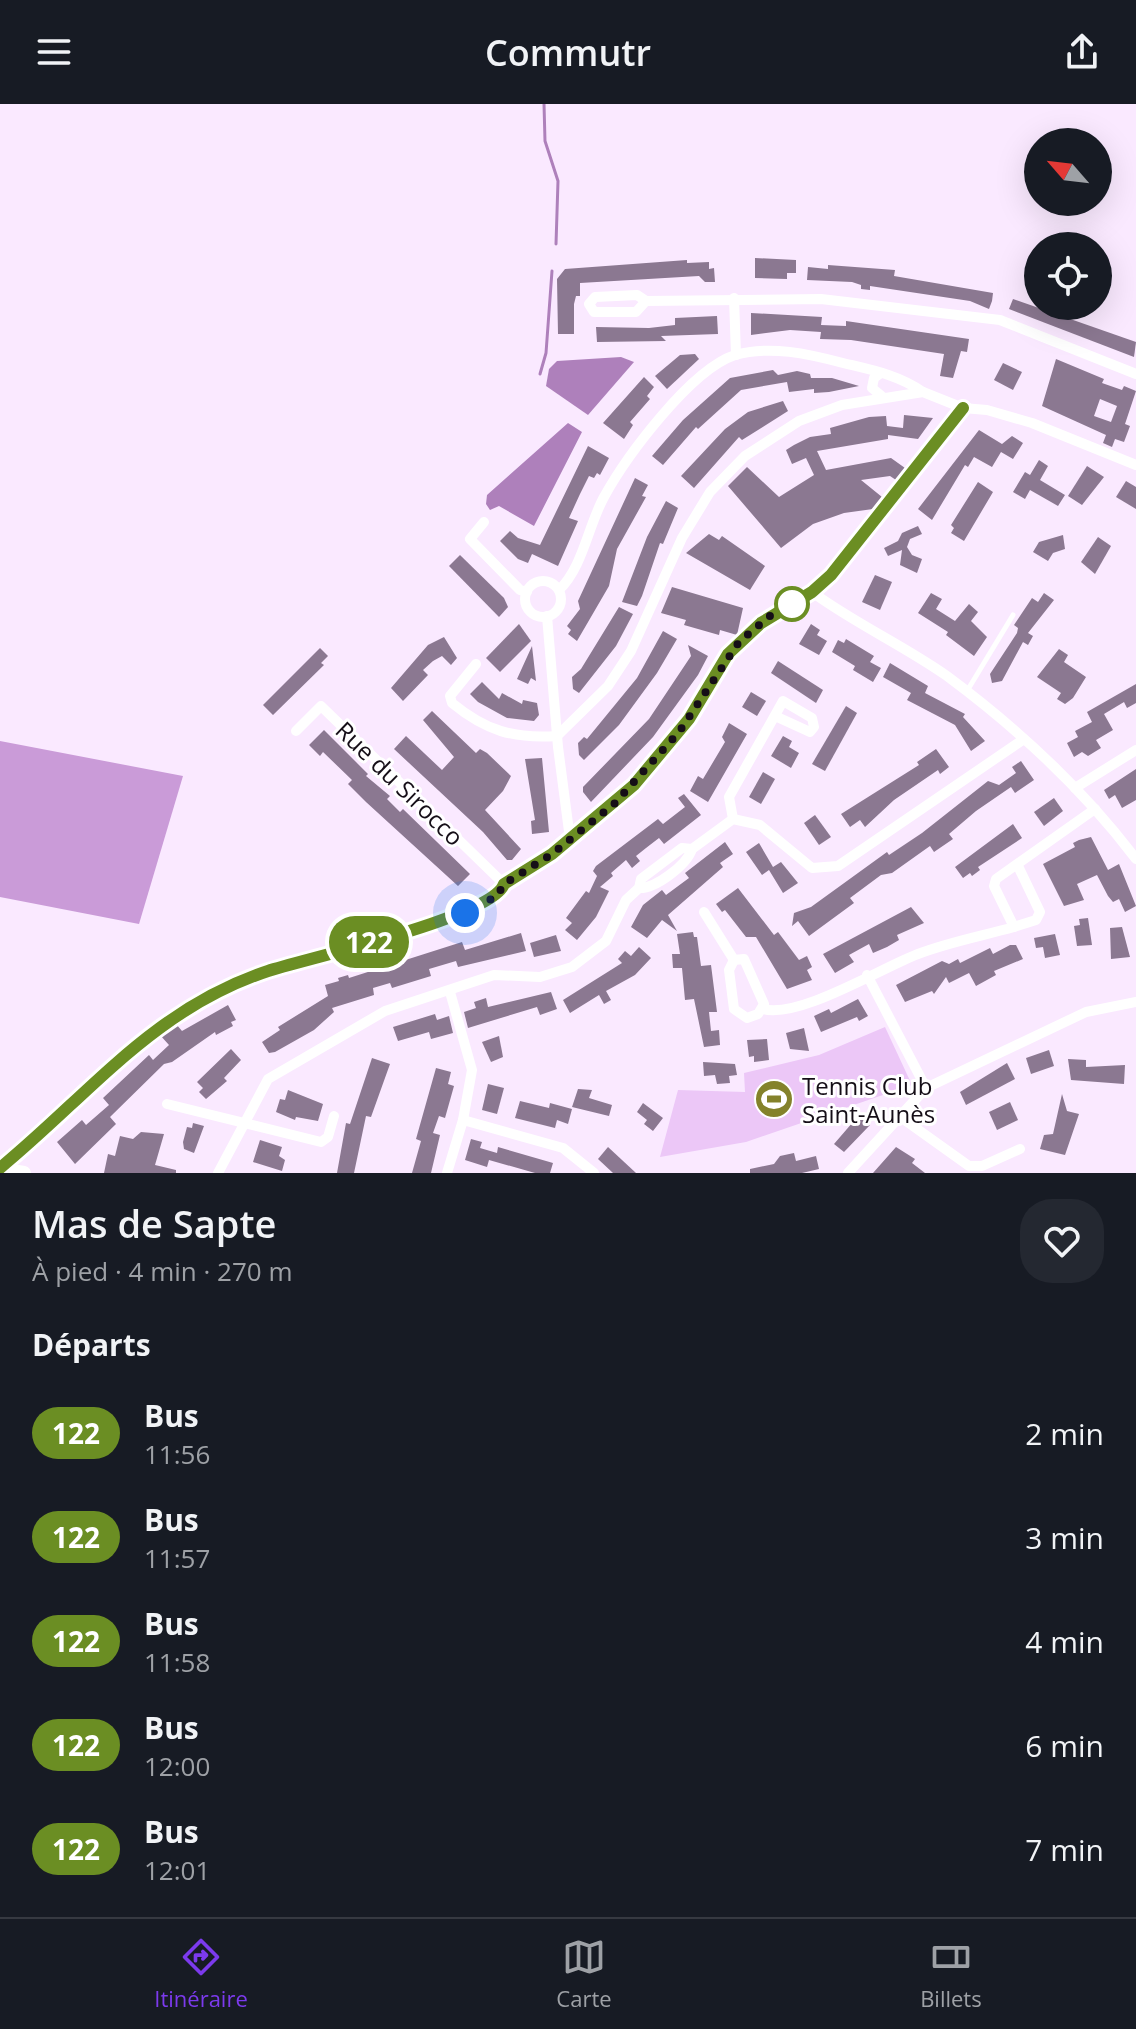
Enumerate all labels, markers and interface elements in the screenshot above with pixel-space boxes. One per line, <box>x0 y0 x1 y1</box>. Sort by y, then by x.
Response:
text: Commutr <box>485 28 651 77</box>
icon: menu <box>32 30 76 74</box>
icon: share <box>1060 30 1104 74</box>
north arrow <box>1024 128 1112 216</box>
map controls <box>1024 128 1112 320</box>
button: locate <box>1024 232 1112 320</box>
unlabelled marker <box>775 587 809 621</box>
street label: Rue du Sirocco <box>329 714 471 852</box>
your location <box>445 893 485 933</box>
line badge: 122 <box>323 916 415 968</box>
text: 122 <box>345 923 393 961</box>
place label: Tennis Club Saint-Aunès <box>802 1069 935 1130</box>
sports icon: Tennis Club Saint-Aunès <box>753 1078 795 1120</box>
text: Mas de Sapte <box>32 1197 276 1249</box>
button: heart <box>1020 1199 1104 1283</box>
text: À pied · 4 min · 270 m <box>32 1253 292 1289</box>
text: Départs <box>32 1324 151 1365</box>
text: Bus <box>144 1395 199 1436</box>
text: 2 min <box>1025 1413 1104 1454</box>
text: 122 <box>52 1414 100 1452</box>
text: 11:56 <box>144 1436 210 1472</box>
text: Bus <box>144 1499 199 1540</box>
text: 3 min <box>1025 1517 1104 1558</box>
text: 122 <box>52 1518 100 1556</box>
text: 11:57 <box>144 1540 210 1576</box>
text: Bus <box>144 1603 199 1644</box>
text: 4 min <box>1025 1621 1104 1662</box>
text: 122 <box>52 1622 100 1660</box>
text: 11:58 <box>144 1644 210 1680</box>
text: Bus <box>144 1707 199 1748</box>
text: 6 min <box>1025 1725 1104 1766</box>
text: 122 <box>52 1726 100 1764</box>
text: 12:00 <box>144 1748 210 1784</box>
text: Bus <box>144 1811 199 1852</box>
text: 7 min <box>1025 1829 1104 1870</box>
text: 122 <box>52 1830 100 1868</box>
text: 12:01 <box>144 1852 210 1888</box>
tab: Itinéraire <box>154 1935 248 2013</box>
tab: Carte <box>556 1935 612 2013</box>
tab: Billets <box>920 1935 982 2013</box>

